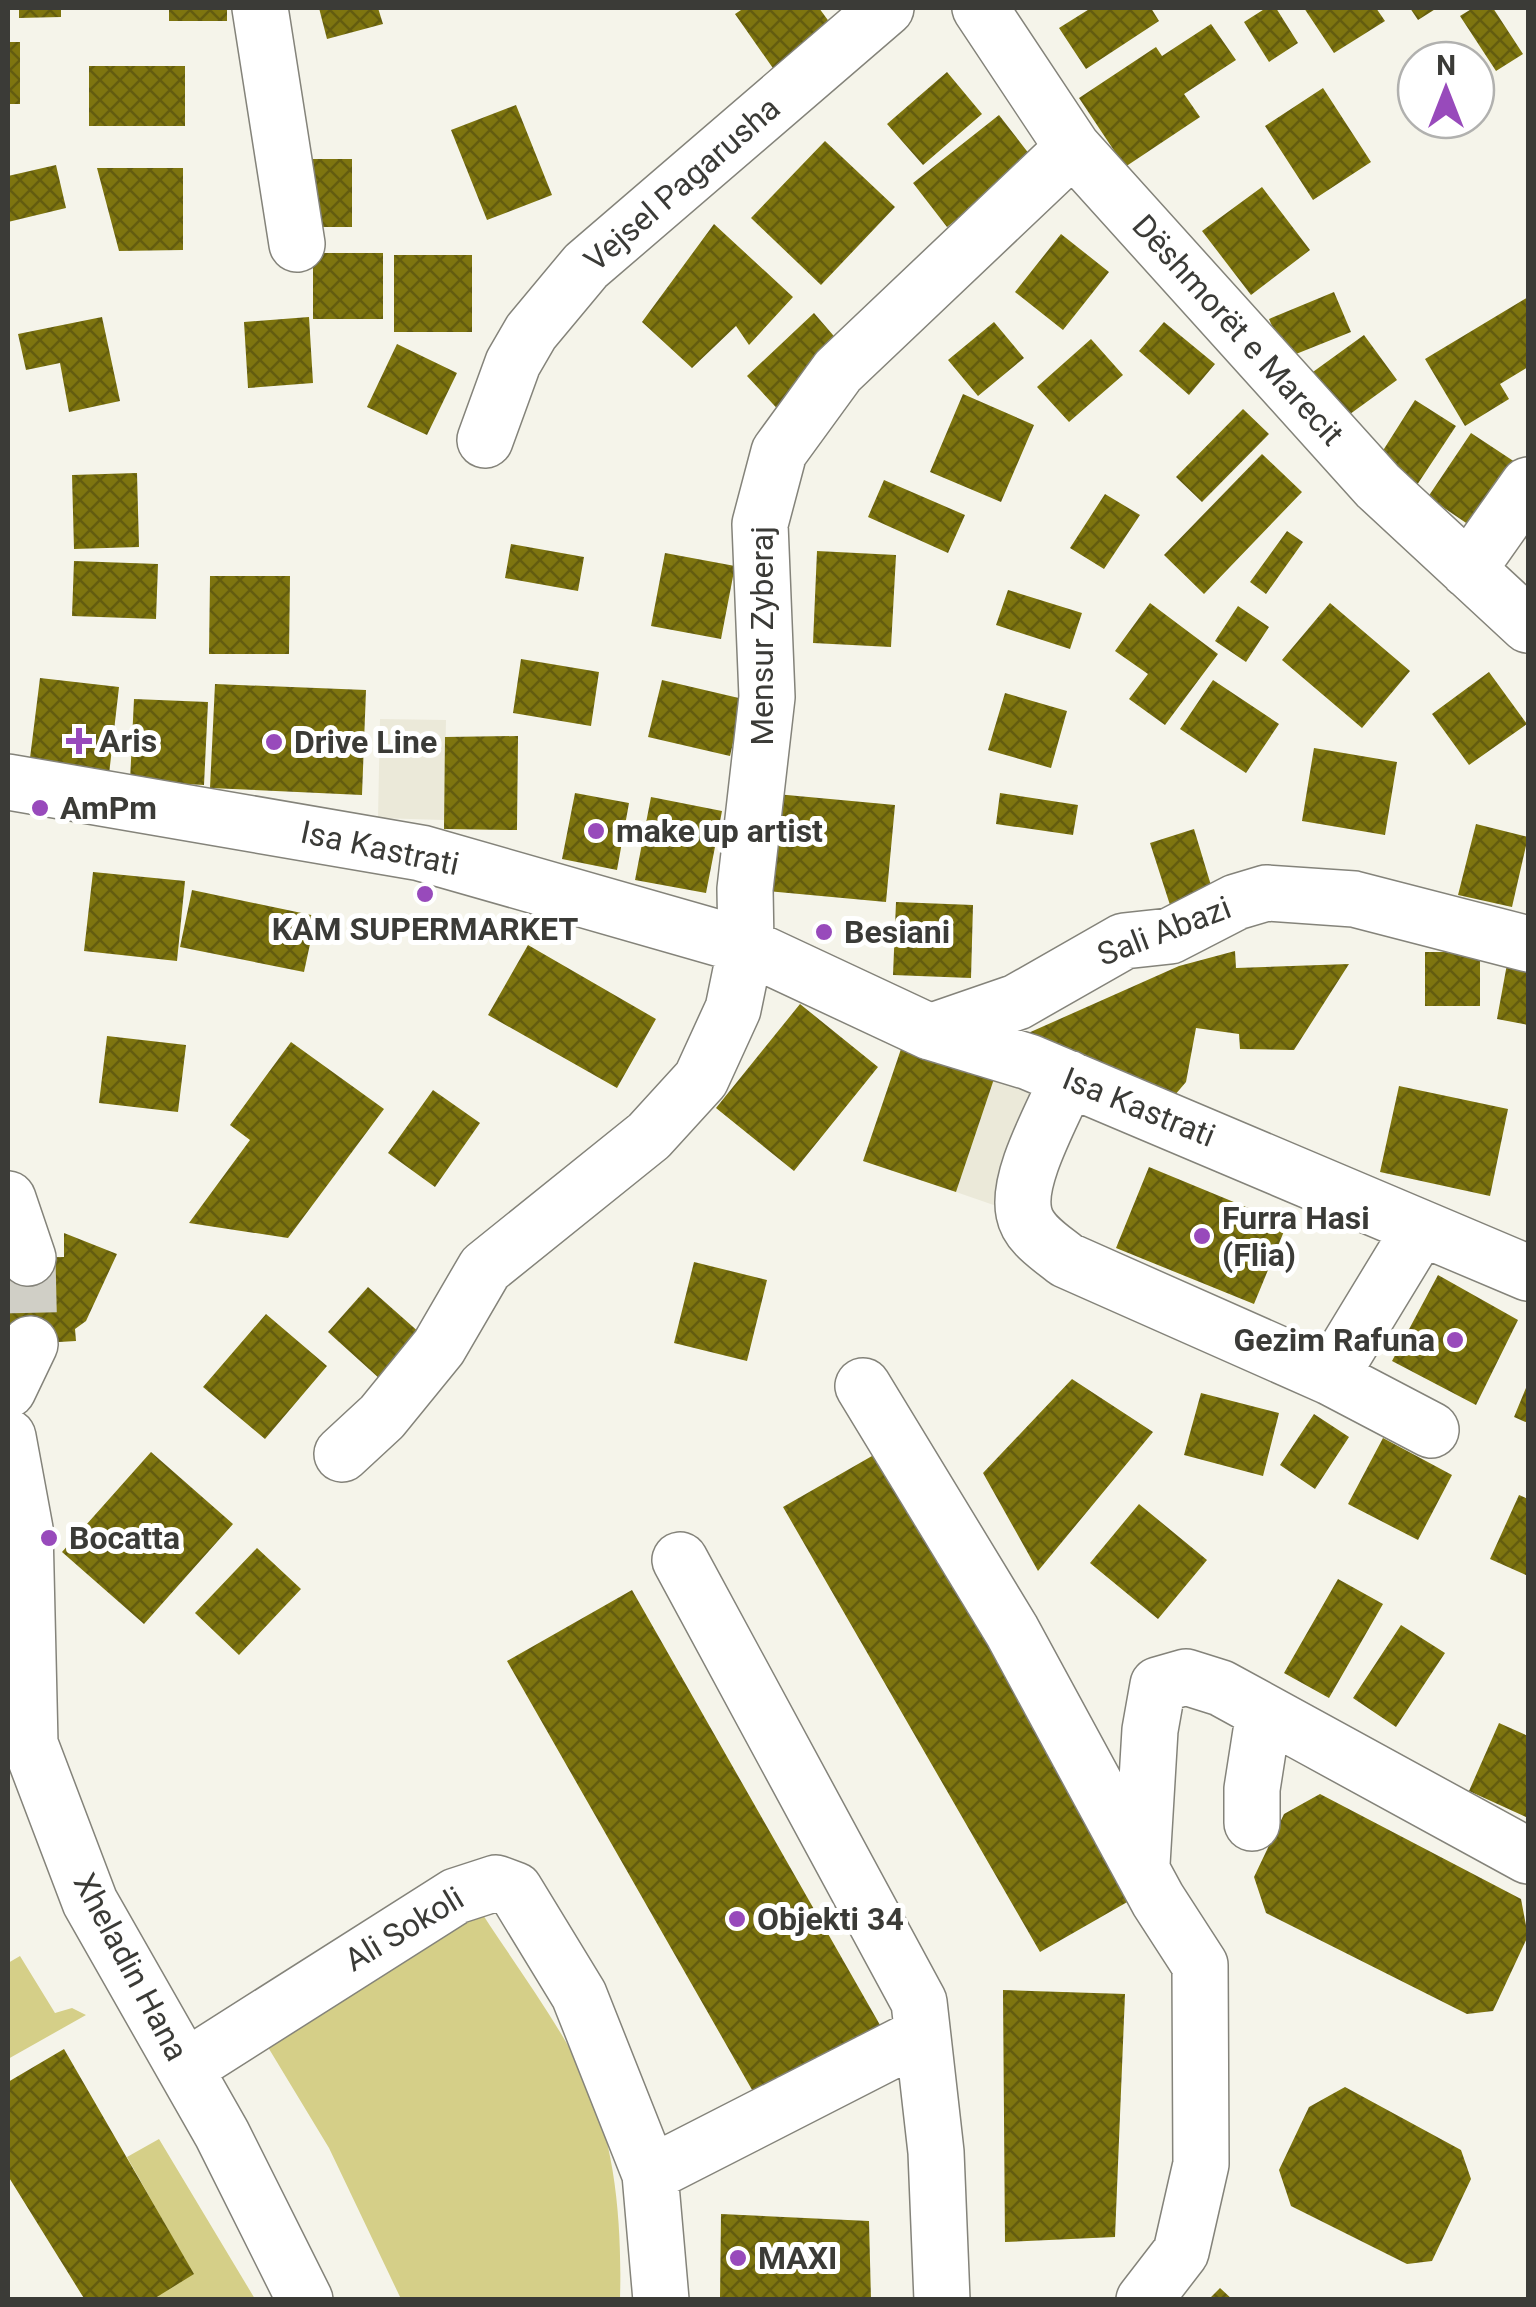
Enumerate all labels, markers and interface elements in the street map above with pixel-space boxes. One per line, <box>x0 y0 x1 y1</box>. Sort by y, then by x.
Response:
north arrow <box>1396 40 1496 140</box>
text: N <box>1436 49 1456 82</box>
street label: Vejsel Pagarusha <box>577 89 787 279</box>
street label: Dëshmorët e Marecit <box>1124 207 1352 453</box>
street label: Mensur Zyberaj <box>743 526 781 746</box>
place label: Aris <box>99 722 157 760</box>
place label: Drive Line <box>294 723 437 761</box>
marker: Aris <box>68 730 90 752</box>
marker: Drive Line <box>263 731 285 753</box>
place label: AmPm <box>60 789 157 827</box>
marker: AmPm <box>29 797 51 819</box>
place label: make up artist <box>616 812 823 850</box>
street label: Isa Kastrati <box>297 813 463 883</box>
marker: make up artist <box>585 820 607 842</box>
marker: KAM SUPERMARKET <box>414 883 436 905</box>
street label: Sali Abazi <box>1092 888 1236 974</box>
place label: KAM SUPERMARKET <box>272 910 578 948</box>
place label: Besiani <box>844 913 950 951</box>
marker: Besiani <box>813 921 835 943</box>
street label: Isa Kastrati <box>1057 1059 1221 1155</box>
place label: Furra Hasi (Flia) <box>1222 1199 1370 1274</box>
marker: Furra Hasi (Flia) <box>1191 1225 1213 1247</box>
place label: Gezim Rafuna <box>1233 1321 1435 1359</box>
marker: Gezim Rafuna <box>1444 1329 1466 1351</box>
place label: Bocatta <box>69 1519 180 1557</box>
marker: Bocatta <box>38 1527 60 1549</box>
street label: Xheladin Hana <box>66 1867 196 2067</box>
street label: Ali Sokoli <box>338 1879 470 1979</box>
place label: Objekti 34 <box>757 1900 904 1938</box>
marker: Objekti 34 <box>726 1908 748 1930</box>
place label: MAXI <box>758 2239 837 2277</box>
marker: MAXI <box>727 2247 749 2269</box>

